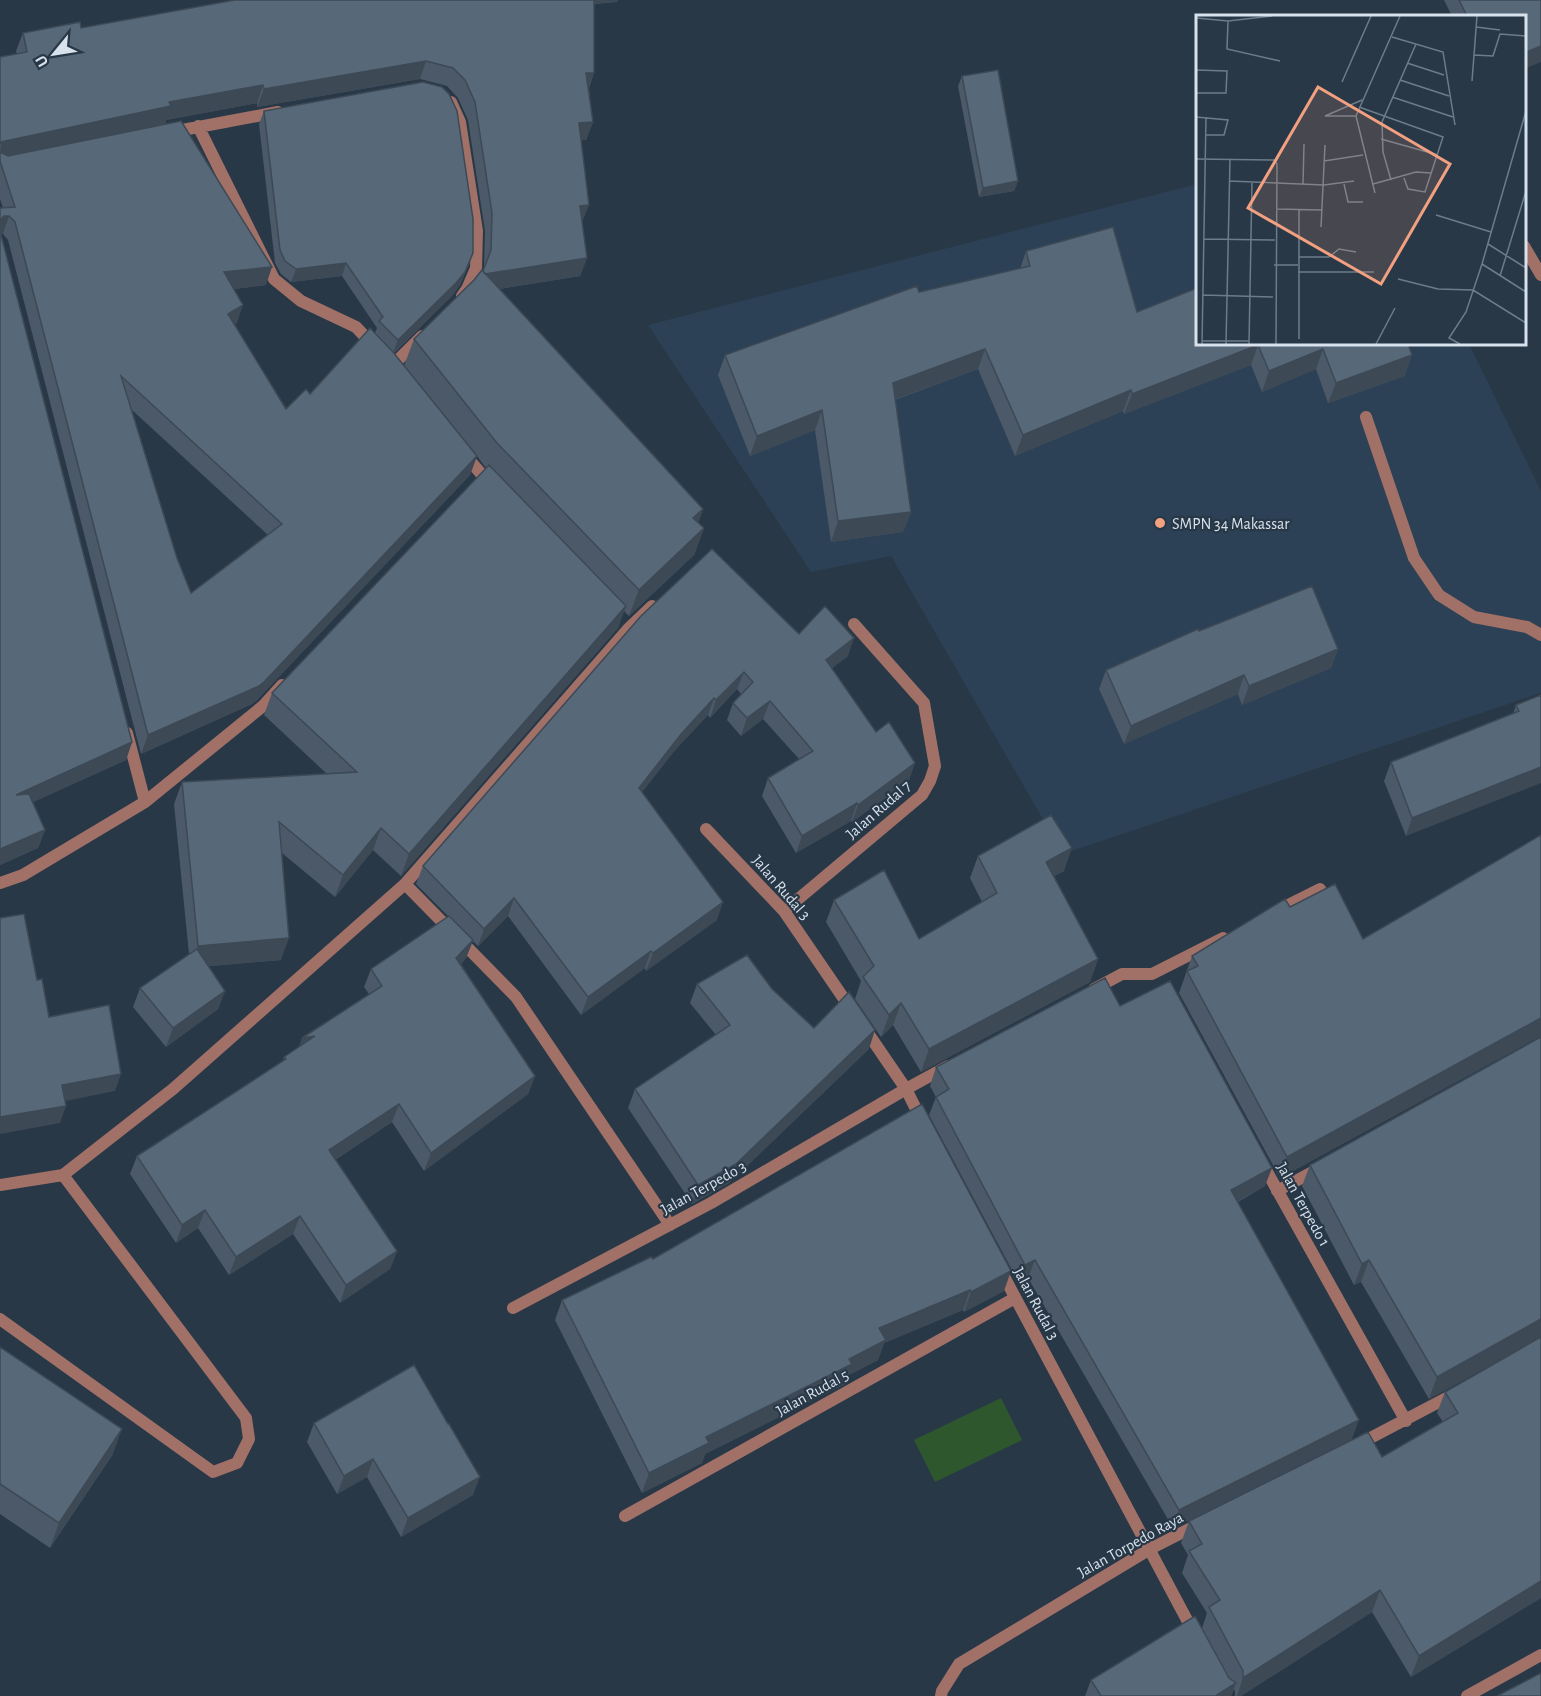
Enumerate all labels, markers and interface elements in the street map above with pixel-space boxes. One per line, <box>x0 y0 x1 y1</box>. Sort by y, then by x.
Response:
inset map <box>1196 15 1526 345</box>
north arrow <box>24 24 84 84</box>
text: U <box>32 53 51 69</box>
marker: SMPN 34 Makassar <box>1153 516 1167 530</box>
place label: SMPN 34 Makassar <box>1172 516 1290 532</box>
street label: Jalan Rudal 7 <box>843 777 914 842</box>
street label: Jalan Rudal 3 <box>749 852 813 923</box>
street label: Jalan Terpedo 3 <box>658 1158 749 1218</box>
street label: Jalan Terpedo 1 <box>1274 1160 1333 1249</box>
street label: Jalan Rudal 3 <box>1010 1265 1062 1342</box>
street label: Jalan Rudal 5 <box>774 1367 851 1419</box>
street label: Jalan Torpedo Raya <box>1075 1509 1186 1581</box>

